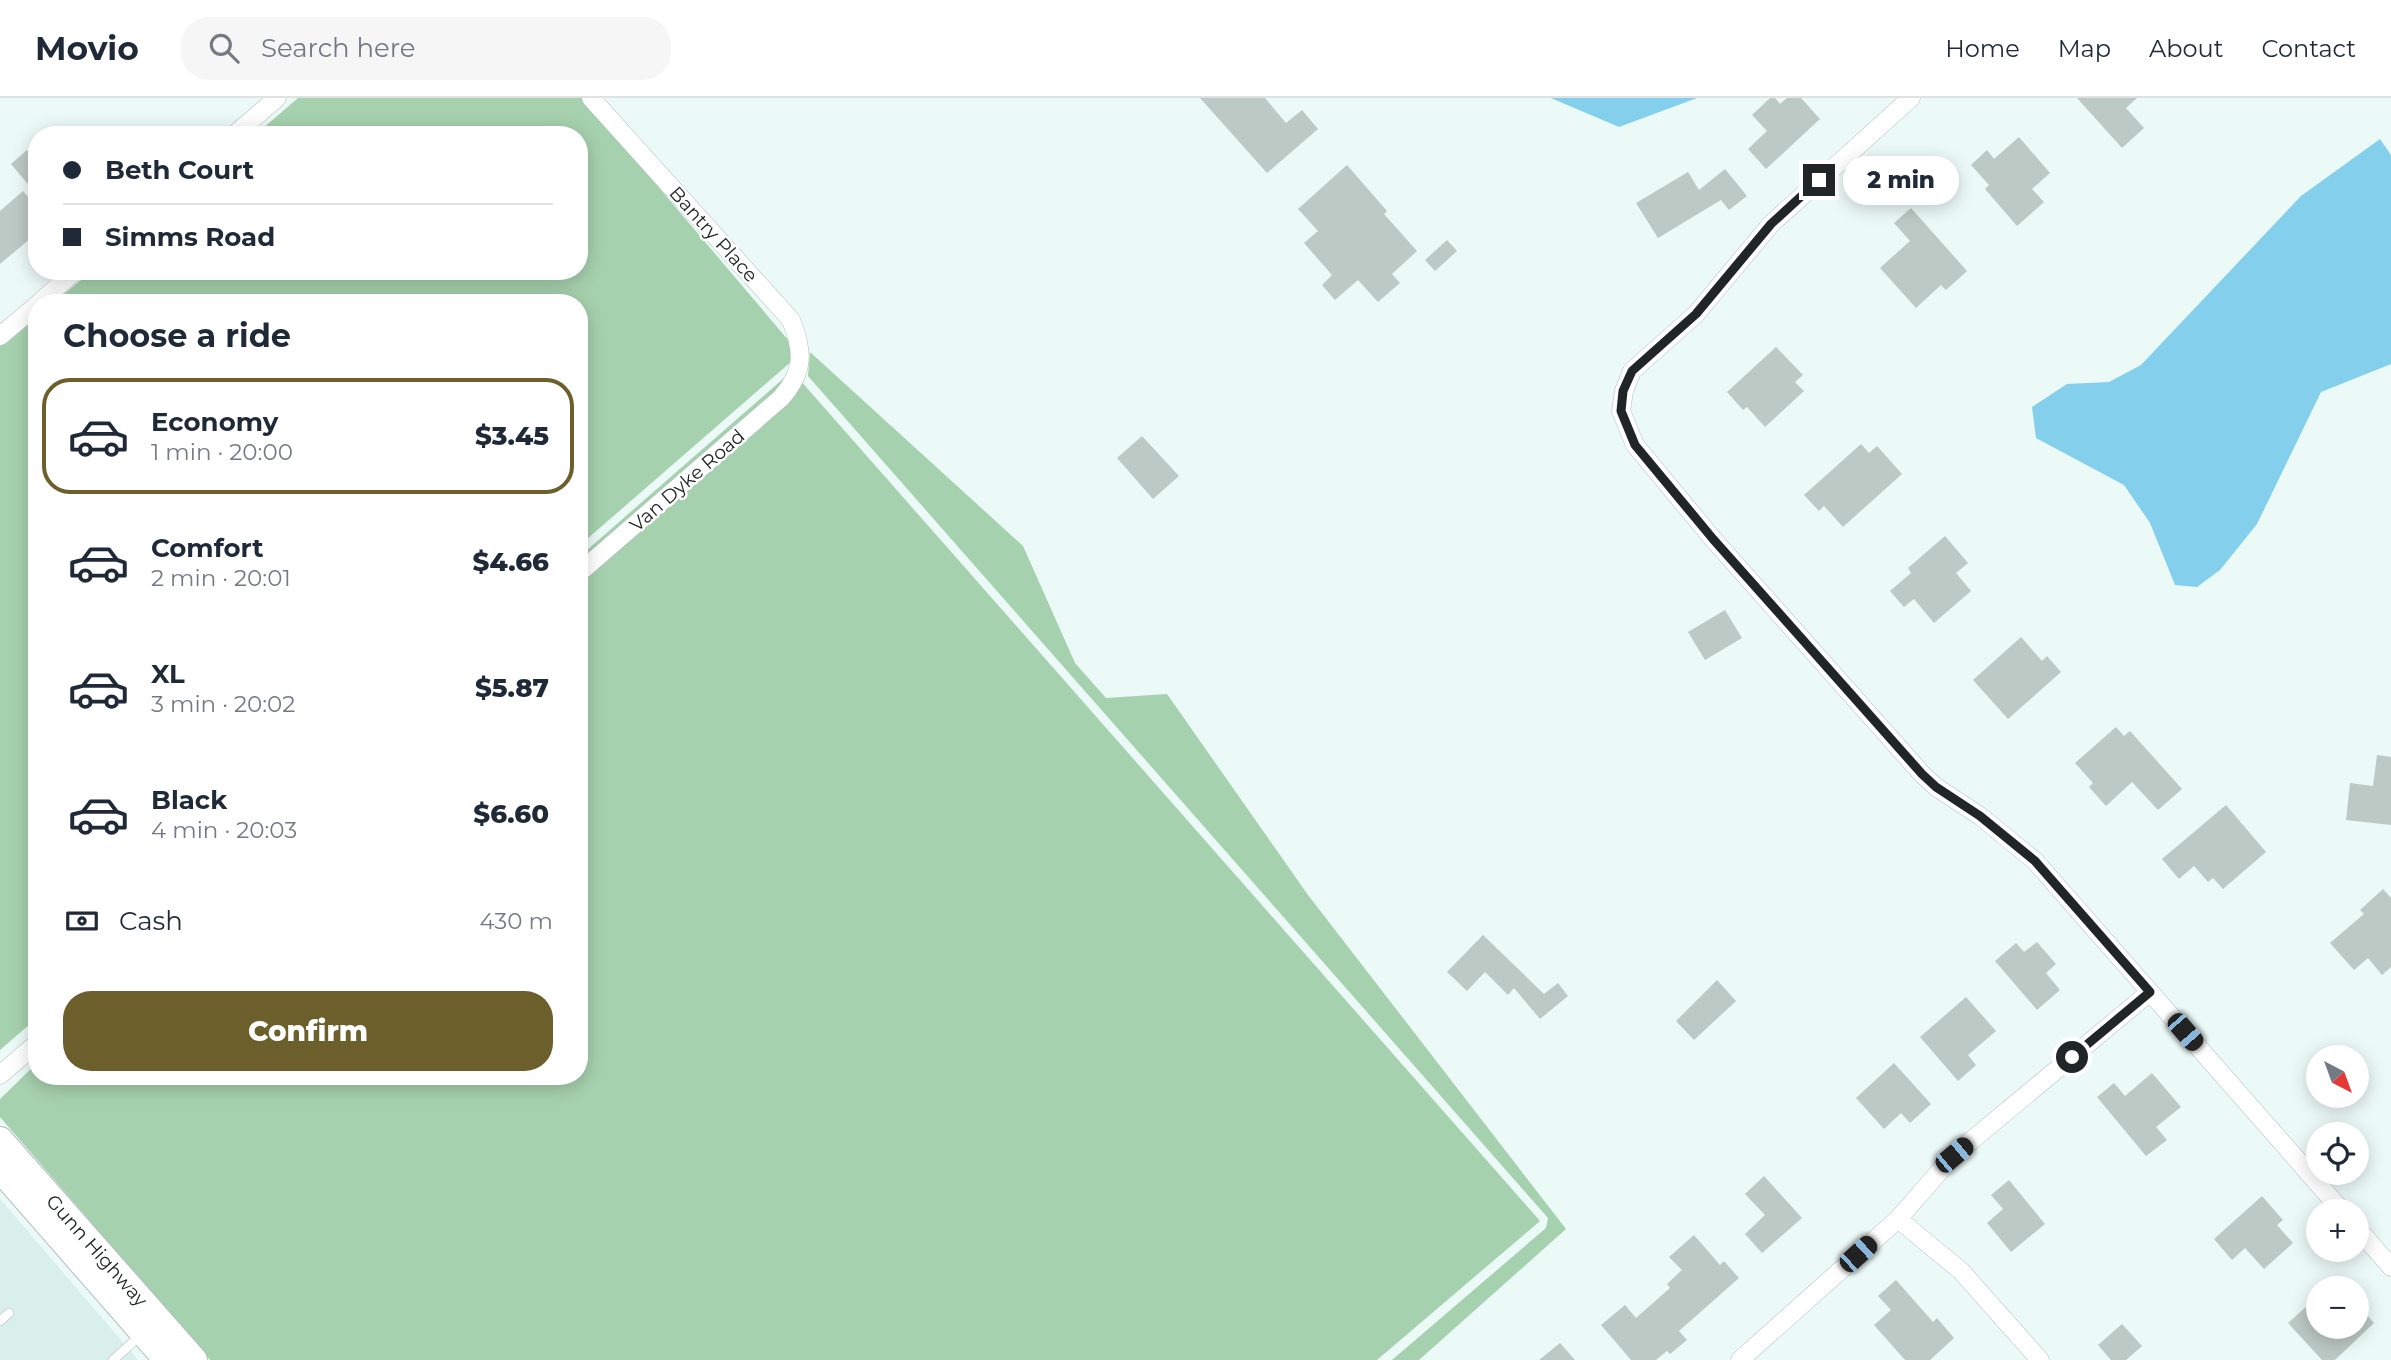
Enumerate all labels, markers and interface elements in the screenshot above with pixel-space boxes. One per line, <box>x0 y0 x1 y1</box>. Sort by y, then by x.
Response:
search box <box>181 17 671 80</box>
text: Movio <box>35 28 139 68</box>
icon: search <box>205 29 243 67</box>
text: Search here <box>261 32 416 64</box>
text: Home <box>1945 34 2020 63</box>
text: Map <box>2058 34 2111 63</box>
text: About <box>2149 34 2223 63</box>
text: Contact <box>2261 34 2356 63</box>
text: Beth Court <box>105 154 254 186</box>
callout: 2 min <box>1843 155 1959 204</box>
route end <box>1803 164 1835 196</box>
text: 2 min <box>1867 166 1935 194</box>
street label: Bantry Place <box>665 182 763 287</box>
text: Simms Road <box>105 221 275 253</box>
text: Choose a ride <box>63 316 291 355</box>
icon: car <box>67 405 130 468</box>
text: Economy <box>151 406 278 438</box>
text: $3.45 <box>475 420 549 452</box>
street label: Van Dyke Road <box>625 424 749 536</box>
text: 1 min · 20:00 <box>151 438 293 466</box>
icon: car <box>67 531 130 594</box>
text: Comfort <box>151 532 263 564</box>
text: $4.66 <box>472 546 549 578</box>
text: 2 min · 20:01 <box>151 564 291 592</box>
icon: car <box>67 657 130 720</box>
text: XL <box>151 658 185 690</box>
text: $5.87 <box>475 672 549 704</box>
text: 3 min · 20:02 <box>151 690 295 718</box>
icon: car <box>67 783 130 846</box>
text: Black <box>151 784 227 816</box>
text: $6.60 <box>473 798 549 830</box>
text: 4 min · 20:03 <box>151 816 297 844</box>
icon: cash <box>63 902 101 940</box>
text: Cash <box>119 905 183 937</box>
text: 430 m <box>480 907 553 935</box>
button: Confirm <box>63 991 553 1071</box>
car <box>2164 1009 2207 1055</box>
route start <box>2056 1041 2088 1073</box>
north arrow <box>2306 1045 2370 1108</box>
map controls <box>2306 1045 2369 1339</box>
button: locate <box>2306 1122 2369 1185</box>
car <box>1932 1133 1977 1177</box>
street label: Gunn Highway <box>41 1190 153 1312</box>
button: + <box>2306 1199 2369 1262</box>
car <box>1836 1232 1881 1276</box>
button: − <box>2306 1276 2369 1339</box>

